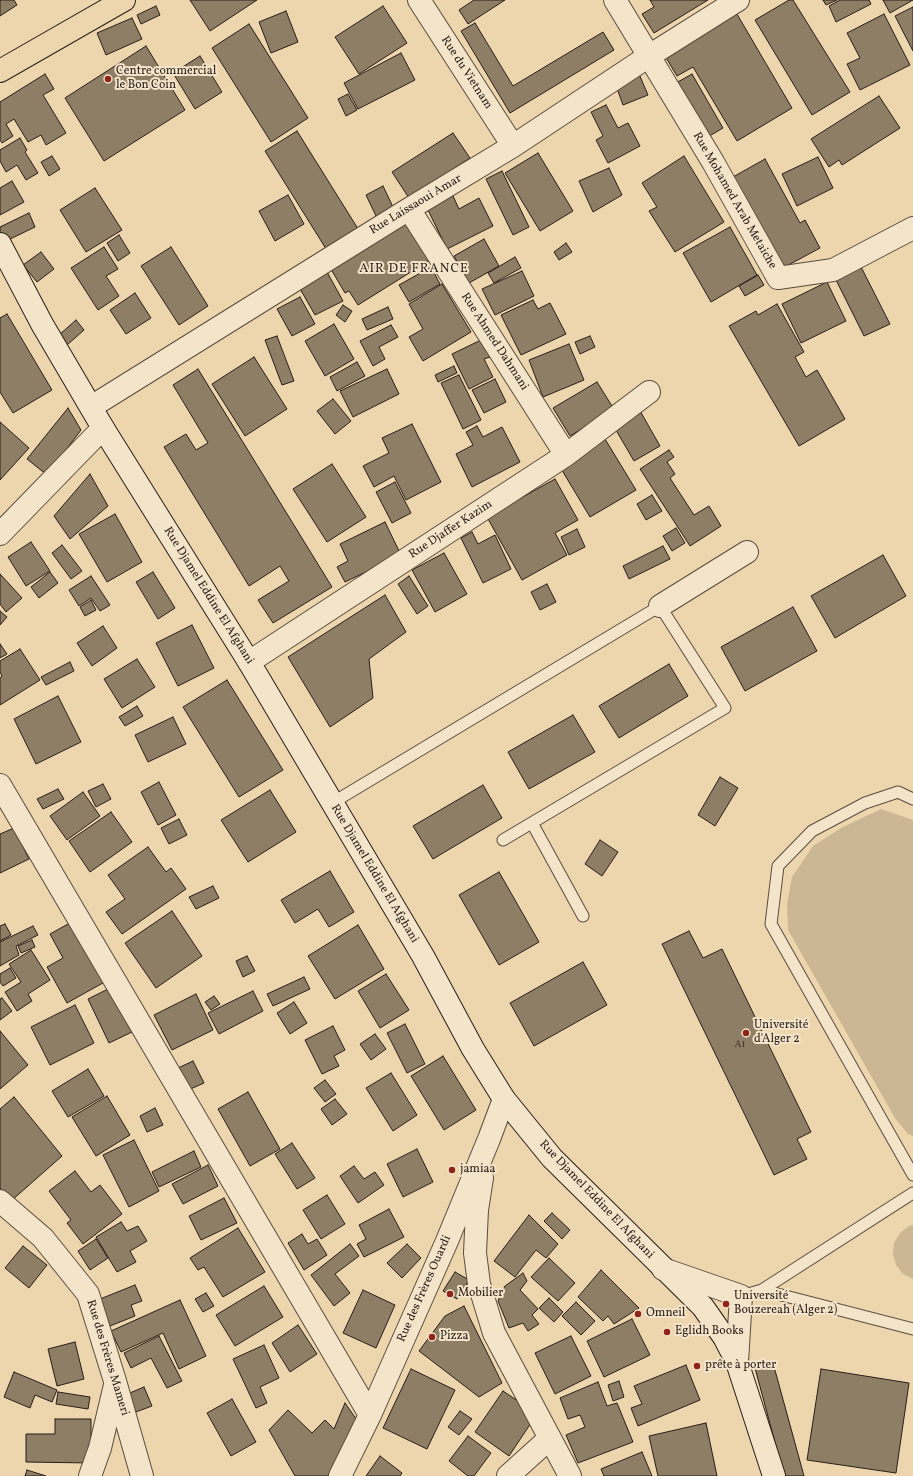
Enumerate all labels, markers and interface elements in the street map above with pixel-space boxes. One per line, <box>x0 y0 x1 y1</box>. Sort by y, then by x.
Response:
street label: Rue du Vietnam <box>437 34 495 112</box>
place label: Centre commercial le Bon Coin <box>116 65 216 93</box>
marker: Centre commercial le Bon Coin <box>103 74 113 84</box>
street label: Rue Mohamed Arab Metaiche <box>689 130 779 272</box>
street label: Rue Laissaoui Amar <box>367 172 465 238</box>
district label: AIR DE FRANCE <box>359 262 469 278</box>
street label: Rue Ahmed Dahmani <box>457 291 531 393</box>
street label: Rue Djaffer Kazim <box>407 498 495 562</box>
street label: Rue Djamel Eddine El Afghani <box>160 525 256 667</box>
street label: Rue Djamel Eddine El Afghani <box>327 802 421 946</box>
place label: Université d'Alger 2 <box>754 1019 808 1047</box>
marker: Université d'Alger 2 <box>741 1028 751 1038</box>
house number: A1 <box>735 1039 745 1051</box>
street label: Rue Djamel Eddine El Afghani <box>536 1138 656 1262</box>
place label: jamiaa <box>460 1163 496 1177</box>
marker: jamiaa <box>447 1165 457 1175</box>
street label: Rue des Frères Ouardi <box>395 1233 455 1345</box>
place label: Mobilier <box>458 1287 503 1301</box>
marker: Mobilier <box>445 1289 455 1299</box>
place label: Université Bouzereah (Alger 2) <box>734 1290 837 1318</box>
street label: Rue des Frères Mameri <box>83 1298 131 1418</box>
marker: Université Bouzereah (Alger 2) <box>721 1299 731 1309</box>
place label: Omneil <box>646 1307 685 1321</box>
marker: Omneil <box>633 1309 643 1319</box>
place label: Eglidh Books <box>675 1325 744 1339</box>
marker: Eglidh Books <box>662 1327 672 1337</box>
place label: Pizza <box>440 1330 469 1344</box>
marker: Pizza <box>427 1332 437 1342</box>
place label: prête à porter <box>705 1359 776 1373</box>
marker: prête à porter <box>692 1361 702 1371</box>

